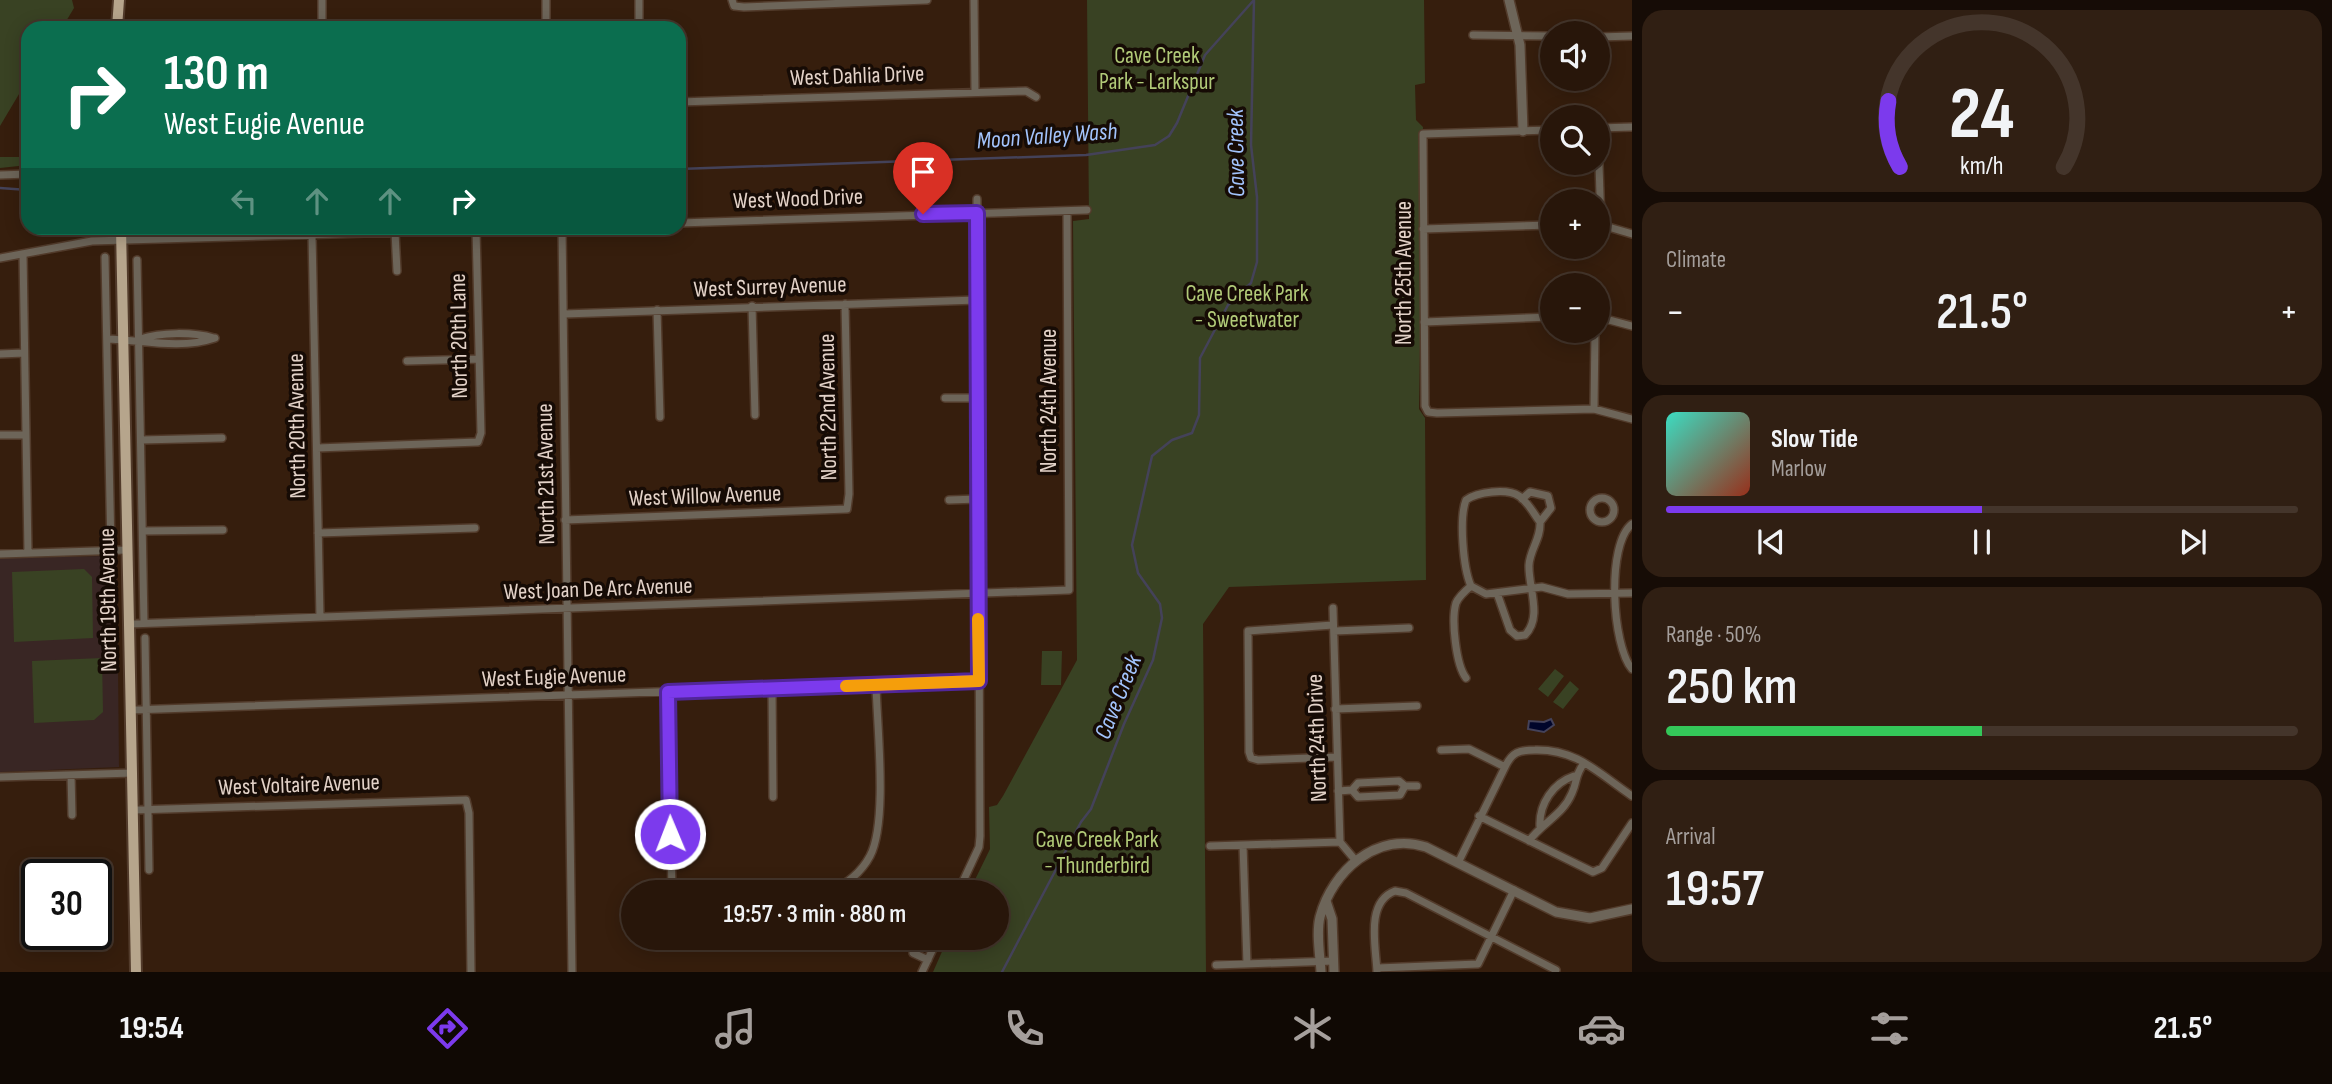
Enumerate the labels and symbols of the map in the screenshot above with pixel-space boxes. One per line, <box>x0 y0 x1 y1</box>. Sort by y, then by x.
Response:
park label: Cave Creek Park - Larkspur <box>1099 42 1215 96</box>
street label: West Dahlia Drive <box>789 60 925 92</box>
water label: Cave Creek <box>1221 108 1251 197</box>
water label: Moon Valley Wash <box>976 117 1118 155</box>
pin <box>893 142 953 214</box>
street label: West Wood Drive <box>733 183 863 215</box>
street label: North 25th Avenue <box>1390 201 1418 345</box>
street label: West Surrey Avenue <box>693 270 847 304</box>
street label: North 20th Lane <box>444 273 474 399</box>
park label: Cave Creek Park - Sweetwater <box>1186 280 1309 334</box>
street label: North 24th Avenue <box>1035 329 1063 473</box>
street label: North 22nd Avenue <box>813 333 843 481</box>
street label: North 20th Avenue <box>282 353 312 499</box>
street label: North 21st Avenue <box>531 403 561 545</box>
street label: West Willow Avenue <box>628 479 782 513</box>
street label: North 19th Avenue <box>93 528 123 672</box>
street label: West Joan De Arc Avenue <box>503 572 693 606</box>
water label: Cave Creek <box>1088 650 1148 743</box>
street label: West Eugie Avenue <box>481 660 627 694</box>
street label: North 24th Drive <box>1301 673 1333 803</box>
street label: West Voltaire Avenue <box>218 768 380 802</box>
position arrow <box>633 797 707 871</box>
park label: Cave Creek Park - Thunderbird <box>1036 826 1159 880</box>
speed limit sign: 30 <box>21 859 112 950</box>

